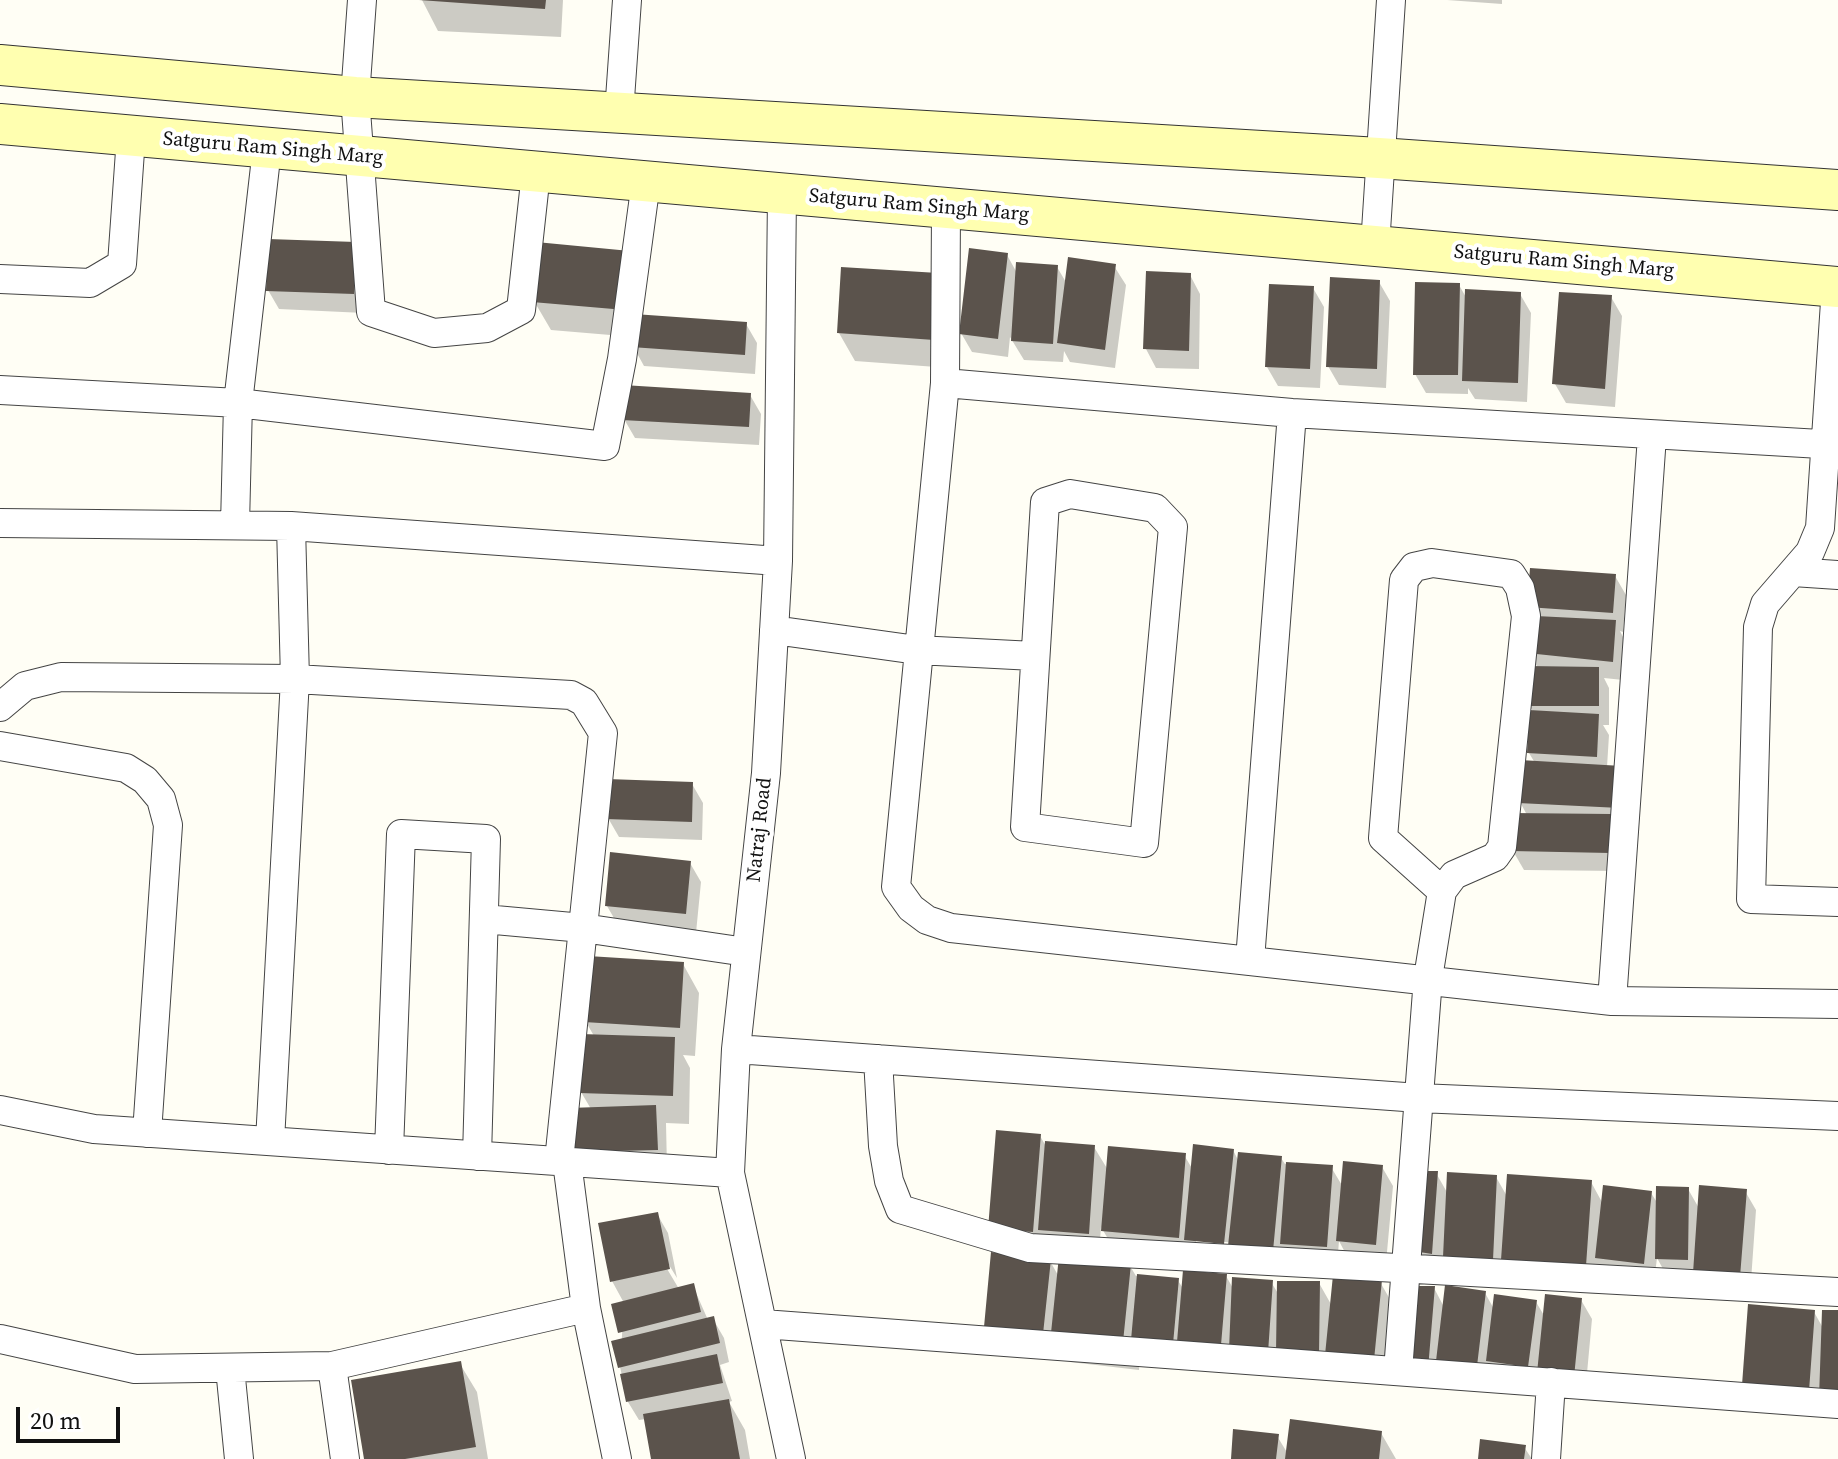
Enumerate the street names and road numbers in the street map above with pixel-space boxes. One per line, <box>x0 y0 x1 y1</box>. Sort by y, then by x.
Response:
street label: Satguru Ram Singh Marg <box>162 127 384 171</box>
street label: Satguru Ram Singh Marg <box>808 184 1030 228</box>
street label: Satguru Ram Singh Marg <box>1453 240 1675 284</box>
street label: Natraj Road <box>743 776 777 884</box>

